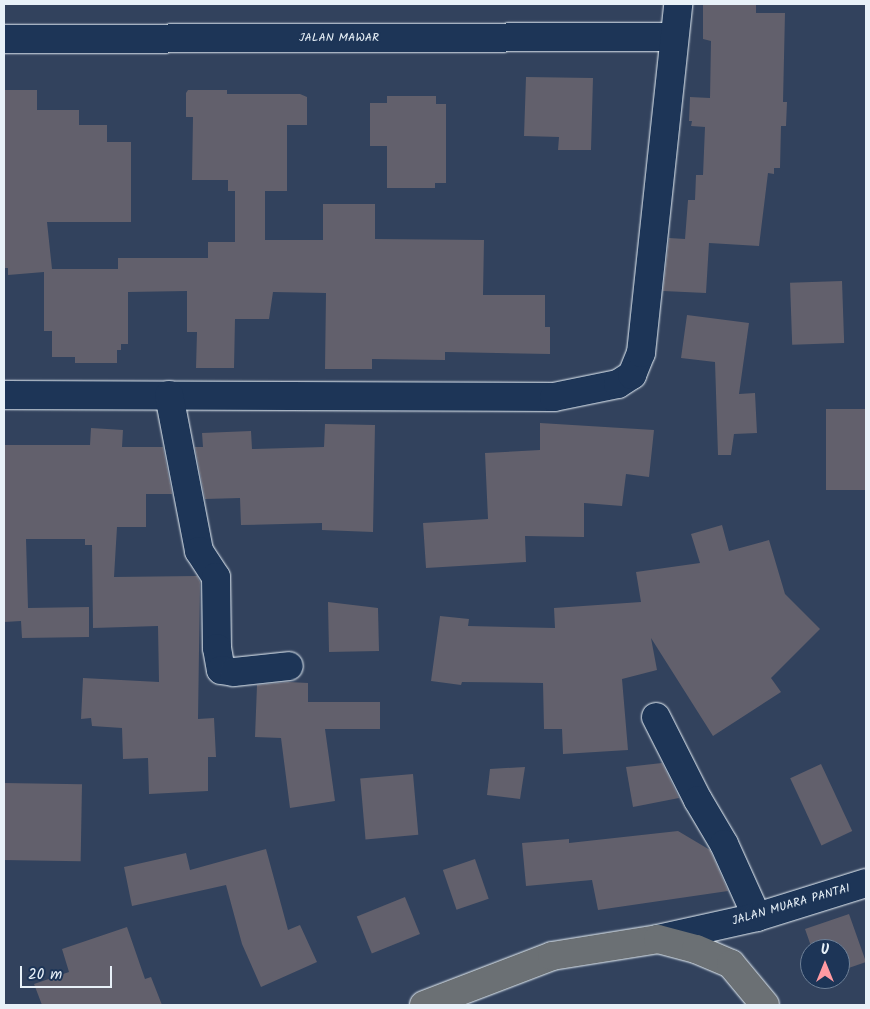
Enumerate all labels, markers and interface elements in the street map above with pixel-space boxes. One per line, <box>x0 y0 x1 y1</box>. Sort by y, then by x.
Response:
street label: JALAN MAWAR <box>299 31 379 45</box>
street label: JALAN MUARA PANTAI <box>730 881 852 929</box>
north arrow <box>800 939 850 989</box>
text: U <box>821 939 829 961</box>
scale bar <box>22 956 115 988</box>
text: 20 m <box>28 963 62 987</box>

